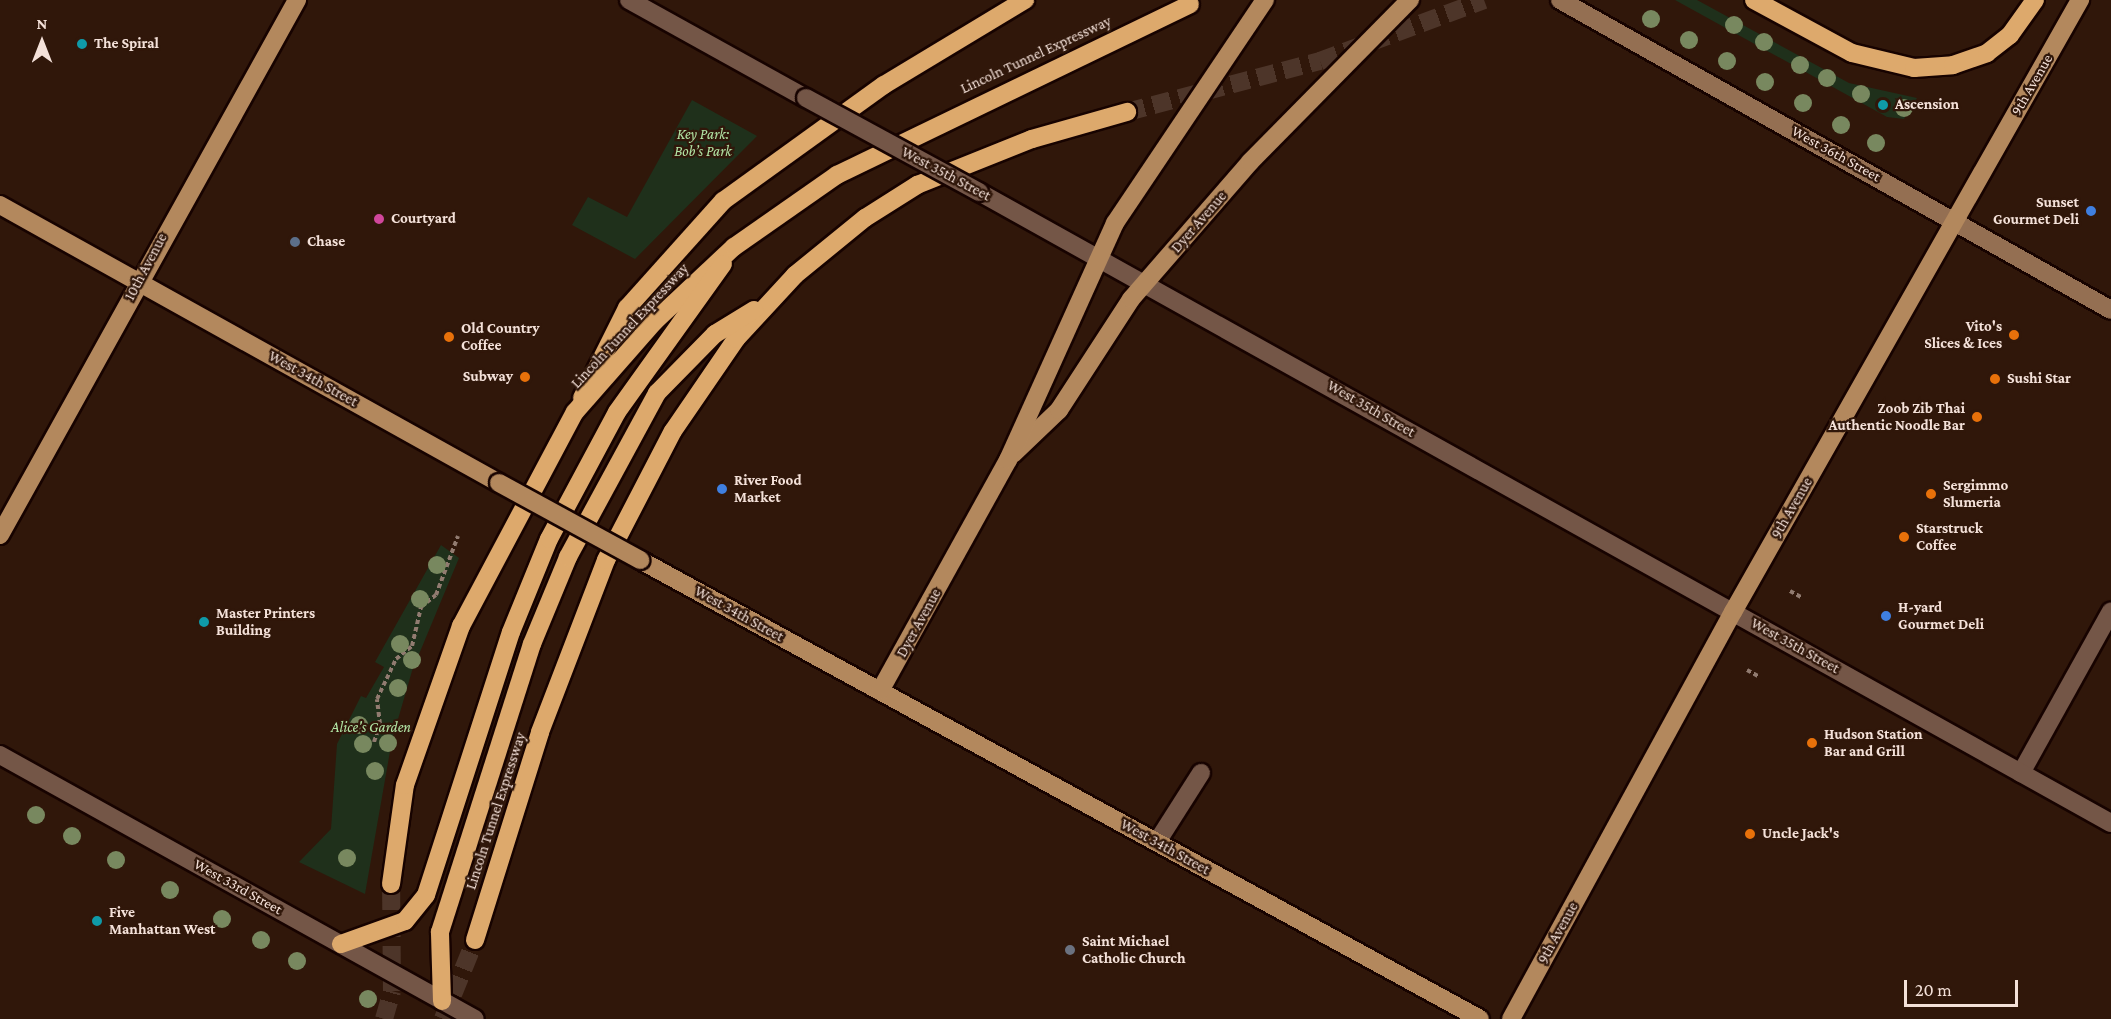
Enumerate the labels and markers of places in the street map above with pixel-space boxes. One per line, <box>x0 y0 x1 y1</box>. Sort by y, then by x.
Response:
place label: The Spiral <box>94 35 159 53</box>
marker: The Spiral <box>75 37 89 51</box>
place label: Ascension <box>1895 96 1959 114</box>
marker: Ascension <box>1876 98 1890 112</box>
place label: Sunset Gourmet Deli <box>1993 193 2079 228</box>
marker: Sunset Gourmet Deli <box>2084 204 2098 218</box>
place label: Courtyard <box>391 210 456 228</box>
marker: Courtyard <box>372 212 386 226</box>
place label: Chase <box>307 233 345 251</box>
marker: Chase <box>288 235 302 249</box>
place label: Vito's Slices & Ices <box>1924 317 2002 352</box>
place label: Old Country Coffee <box>461 319 540 354</box>
marker: Vito's Slices & Ices <box>2007 328 2021 342</box>
marker: Old Country Coffee <box>442 330 456 344</box>
place label: Subway <box>463 368 513 386</box>
marker: Subway <box>518 370 532 384</box>
place label: Sushi Star <box>2007 370 2071 388</box>
marker: Sushi Star <box>1988 372 2002 386</box>
place label: Zoob Zib Thai Authentic Noodle Bar <box>1829 399 1965 434</box>
marker: Zoob Zib Thai Authentic Noodle Bar <box>1970 410 1984 424</box>
place label: River Food Market <box>734 471 802 506</box>
place label: Sergimmo Slumeria <box>1943 476 2008 511</box>
marker: River Food Market <box>715 482 729 496</box>
marker: Sergimmo Slumeria <box>1924 487 1938 501</box>
place label: Starstruck Coffee <box>1916 519 1983 554</box>
marker: Starstruck Coffee <box>1897 530 1911 544</box>
place label: H-yard Gourmet Deli <box>1898 598 1984 633</box>
place label: Master Printers Building <box>216 604 315 639</box>
marker: H-yard Gourmet Deli <box>1879 609 1893 623</box>
marker: Master Printers Building <box>197 615 211 629</box>
place label: Hudson Station Bar and Grill <box>1824 725 1923 760</box>
marker: Hudson Station Bar and Grill <box>1805 736 1819 750</box>
place label: Uncle Jack's <box>1762 825 1839 843</box>
marker: Uncle Jack's <box>1743 827 1757 841</box>
place label: Five Manhattan West <box>109 903 215 938</box>
marker: Five Manhattan West <box>90 914 104 928</box>
place label: Saint Michael Catholic Church <box>1082 932 1186 967</box>
marker: Saint Michael Catholic Church <box>1063 943 1077 957</box>

